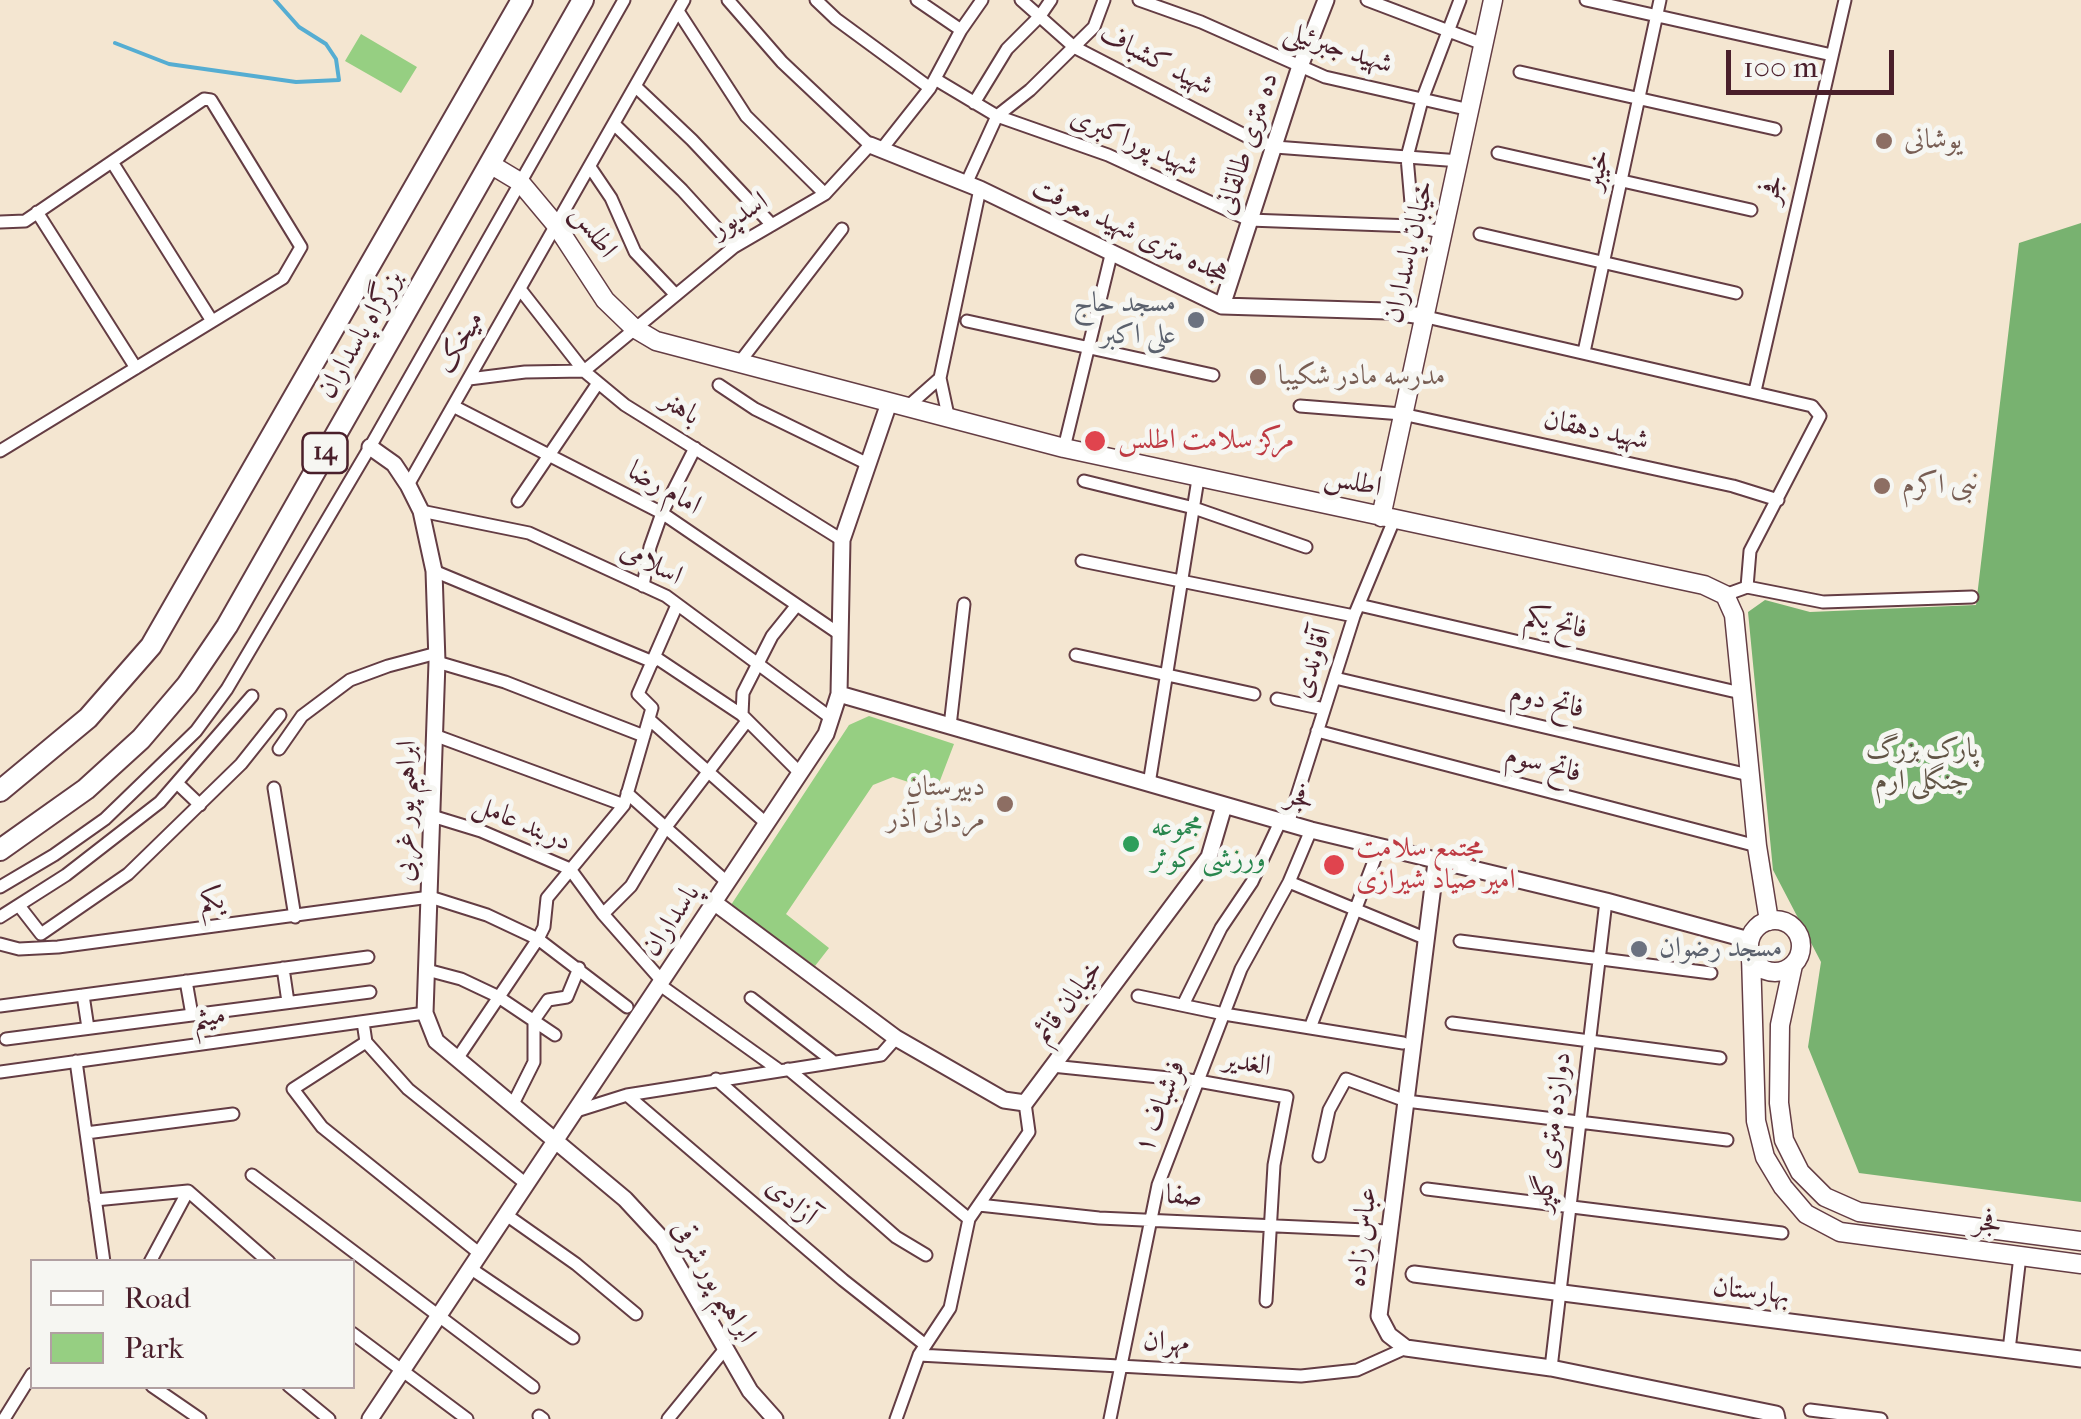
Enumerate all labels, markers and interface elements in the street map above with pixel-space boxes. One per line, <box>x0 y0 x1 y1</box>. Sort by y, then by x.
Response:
street label: شهید جبرئیلی <box>1279 16 1397 82</box>
street label: شهید کشباف <box>1093 18 1219 104</box>
scale bar <box>1731 30 1898 92</box>
text: 100 m <box>1743 50 1818 85</box>
street label: ده متری طالقانی <box>1209 69 1287 219</box>
street label: شهید پوراکبری <box>1065 101 1203 185</box>
place label: یوشانی <box>1904 124 1962 158</box>
marker: یوشانی <box>1873 130 1895 152</box>
street label: خیبر <box>1577 147 1619 193</box>
street label: هجده متری شهید معرفت <box>1026 172 1234 292</box>
street label: فجر <box>1753 172 1793 206</box>
street label: خیابان پاسداران <box>1377 177 1443 327</box>
street label: اسدپور <box>705 186 775 246</box>
street label: اطلس <box>563 199 623 265</box>
street label: بزرگراه پاسداران <box>311 265 411 405</box>
place label: مسجد حاج علی اکبر <box>1073 287 1176 353</box>
street label: میخک <box>430 306 492 380</box>
marker: مسجد حاج علی اکبر <box>1185 309 1207 331</box>
place label: مدرسه مادر شکیبا <box>1278 360 1445 394</box>
marker: مدرسه مادر شکیبا <box>1247 366 1269 388</box>
street label: باهنر <box>654 384 706 434</box>
street label: شهید دهقان <box>1540 403 1652 459</box>
place label: مرکز سلامت اطلس <box>1118 424 1294 458</box>
marker: مرکز سلامت اطلس <box>1082 428 1108 454</box>
road number: 14 <box>302 433 348 473</box>
street label: امام رضا <box>621 455 707 523</box>
street label: اطلس <box>1321 461 1385 505</box>
place label: نبی اکرم <box>1902 469 1979 503</box>
marker: نبی اکرم <box>1871 475 1893 497</box>
street label: اسلامی <box>614 534 688 594</box>
street label: فاتح یکم <box>1521 600 1591 648</box>
street label: آقاوندی <box>1286 624 1340 702</box>
street label: فاتح دوم <box>1507 677 1587 727</box>
park label: پارک بزرگ جنگلی ارم <box>1866 733 1978 799</box>
street label: فاتح سوم <box>1501 739 1585 791</box>
street label: ابراهیم پور غربی <box>389 740 425 882</box>
place label: دبیرستان مردانی آذر <box>887 771 985 837</box>
street label: فجر <box>1282 779 1318 819</box>
street label: دربند عامل <box>468 788 576 860</box>
marker: دبیرستان مردانی آذر <box>994 793 1016 815</box>
place label: مجموعه ورزشی کوثر <box>1151 811 1266 877</box>
place label: مجتمع سلامت امیر صیاد شیرازی <box>1356 832 1516 898</box>
marker: مجموعه ورزشی کوثر <box>1120 833 1142 855</box>
marker: مجتمع سلامت امیر صیاد شیرازی <box>1321 852 1347 878</box>
street label: پاسداران <box>636 878 708 964</box>
street label: یکم <box>198 884 226 920</box>
place label: مسجد رضوان <box>1659 932 1782 966</box>
marker: مسجد رضوان <box>1628 938 1650 960</box>
street label: خیابان قائم <box>1027 953 1111 1051</box>
street label: میثم <box>190 999 228 1037</box>
street label: الغدیر <box>1221 1043 1273 1085</box>
street label: دوازده متری گلپر <box>1527 1050 1579 1214</box>
street label: فرشباف ۱ <box>1128 1056 1194 1158</box>
street label: آزادی <box>758 1171 824 1233</box>
street label: صفا <box>1165 1179 1203 1215</box>
street label: عباس زاده <box>1340 1185 1386 1289</box>
street label: فجر <box>1972 1205 2004 1243</box>
street label: ابراهیم پور شرقی <box>663 1215 763 1349</box>
legend <box>30 1259 355 1389</box>
street label: بهارستان <box>1710 1271 1792 1313</box>
text: Road <box>124 1281 191 1316</box>
street label: مهران <box>1142 1325 1190 1361</box>
text: Park <box>124 1331 184 1366</box>

